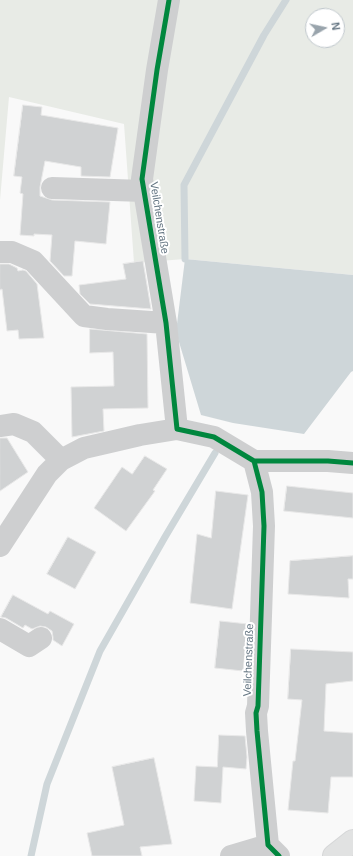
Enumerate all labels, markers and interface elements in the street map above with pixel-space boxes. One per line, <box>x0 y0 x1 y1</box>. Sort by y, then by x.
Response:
north arrow <box>305 8 345 48</box>
text: N <box>329 21 342 31</box>
street label: Veilchenstraße <box>147 181 171 255</box>
street label: Veilchenstraße <box>241 623 257 697</box>

